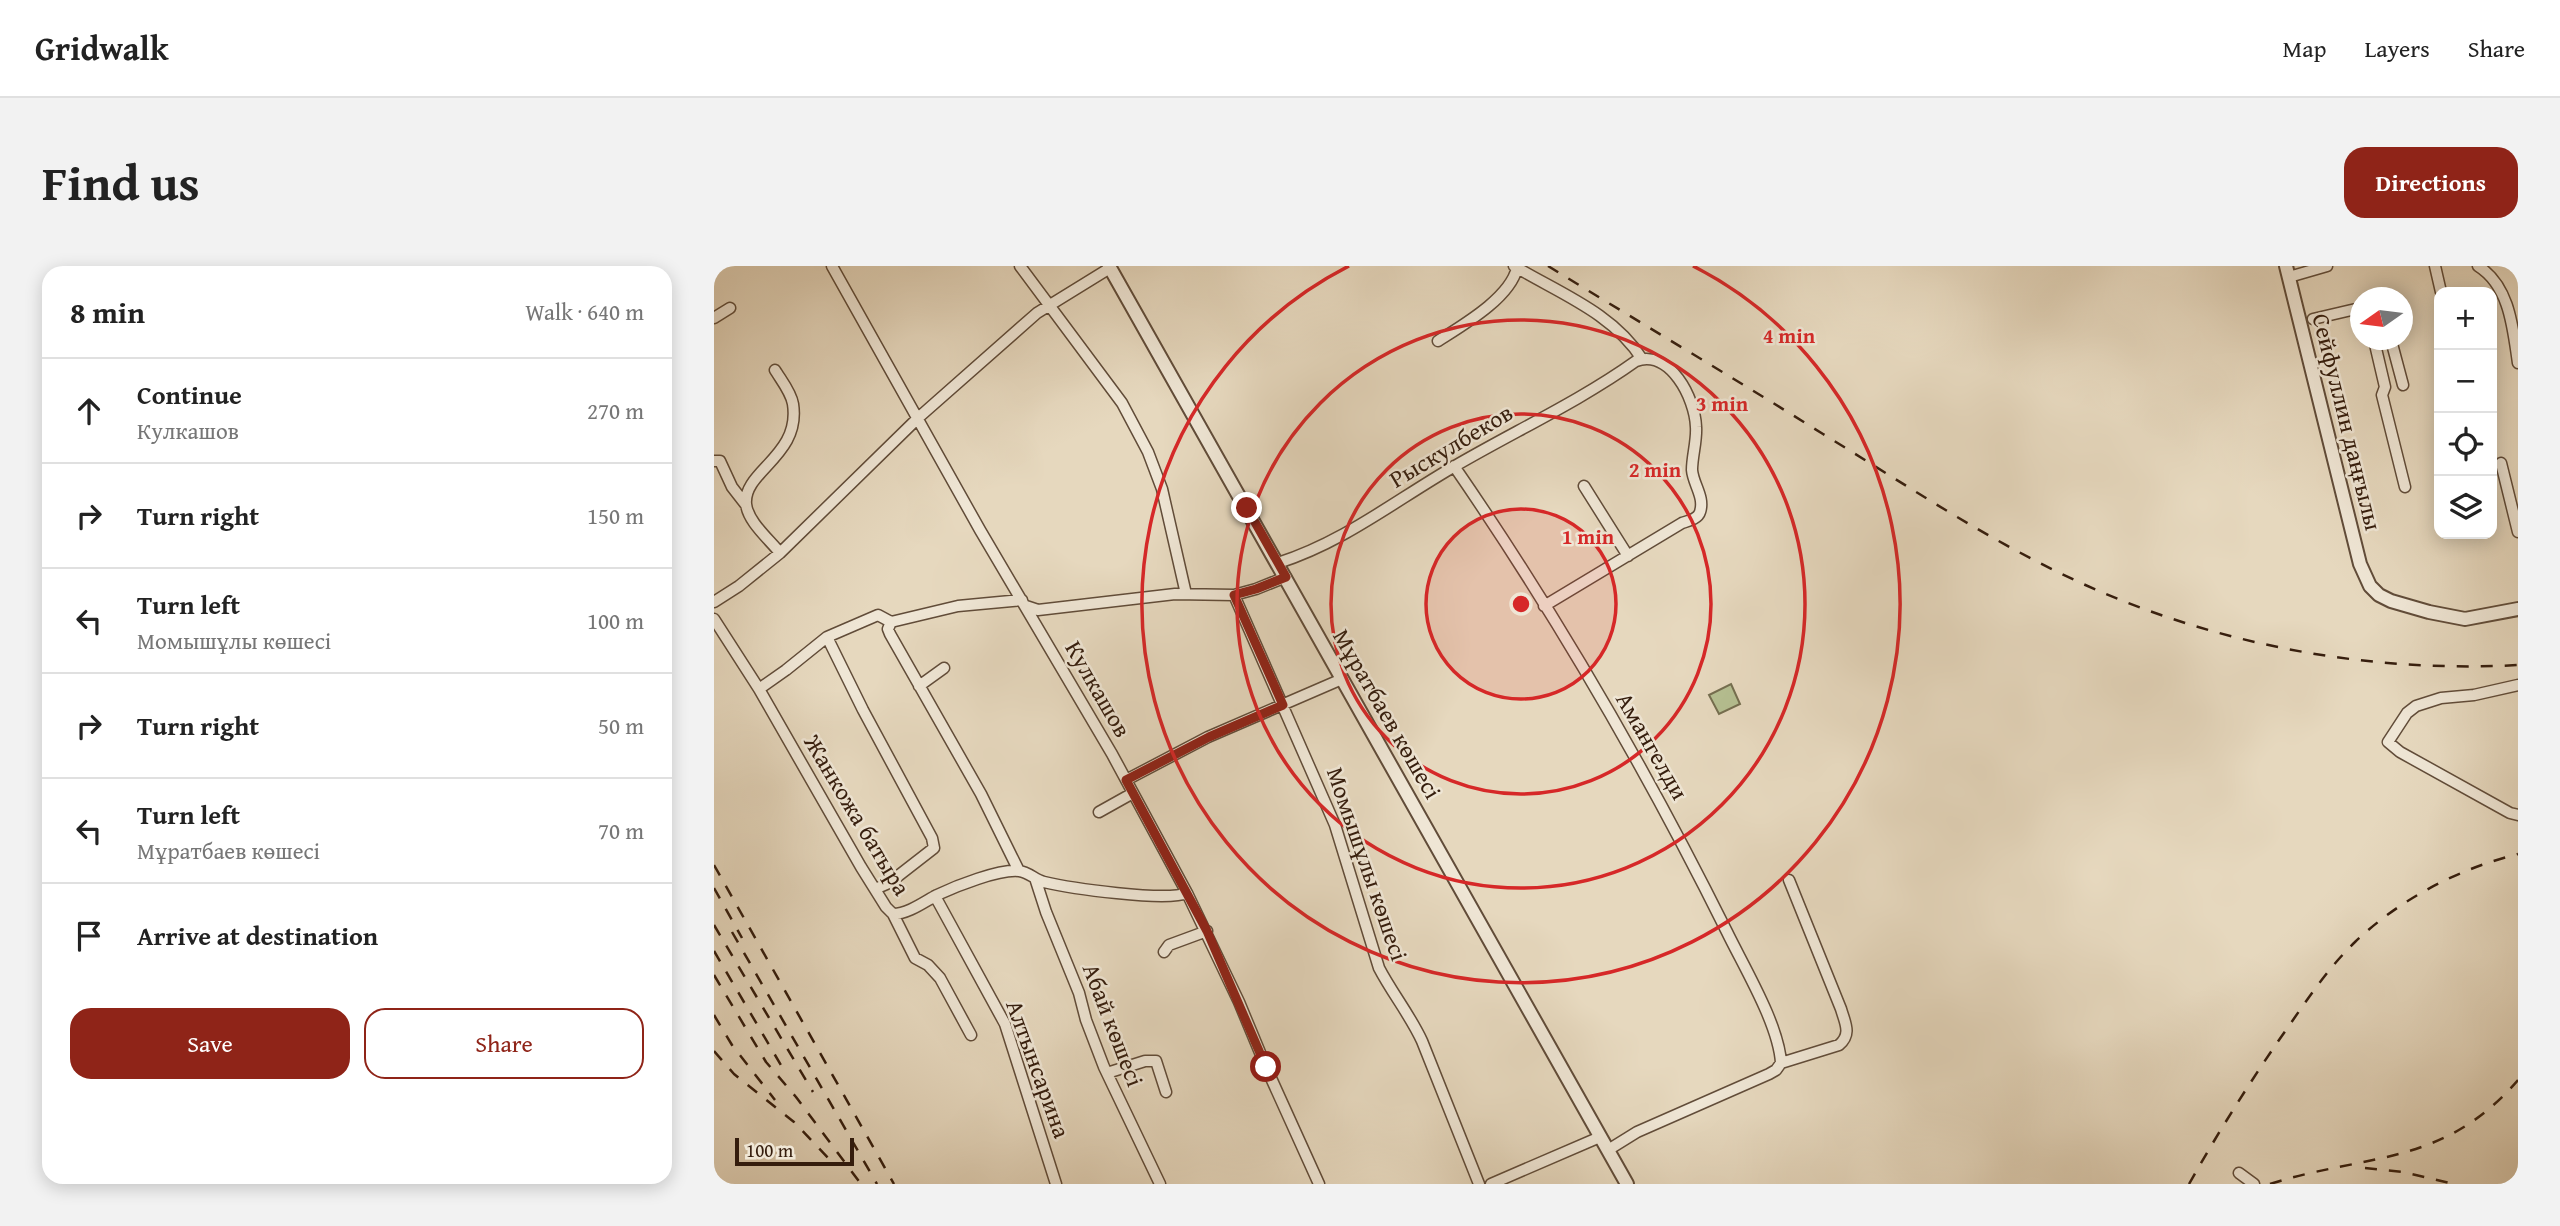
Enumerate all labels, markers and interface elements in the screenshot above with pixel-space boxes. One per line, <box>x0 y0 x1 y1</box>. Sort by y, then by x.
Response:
text: Gridwalk <box>35 24 169 72</box>
text: Map <box>2283 31 2326 66</box>
text: Layers <box>2364 31 2430 66</box>
text: Share <box>2468 31 2525 66</box>
text: Find us <box>42 146 200 218</box>
button: Directions <box>2344 147 2518 218</box>
north arrow <box>2350 287 2413 350</box>
map controls <box>2434 287 2497 539</box>
button: + <box>2434 287 2497 350</box>
text: 8 min <box>70 290 145 334</box>
text: Walk · 640 m <box>525 295 644 328</box>
street label: Сейфуллин даңғылы <box>2304 310 2391 534</box>
text: 4 min <box>1763 320 1816 351</box>
button: − <box>2434 350 2497 413</box>
text: Continue <box>137 375 242 414</box>
text: 3 min <box>1696 388 1749 419</box>
icon: ahead <box>70 392 108 430</box>
text: 270 m <box>587 394 644 427</box>
street label: Рыскулбеков <box>1382 395 1519 496</box>
button: locate <box>2434 413 2497 476</box>
text: Кулкашов <box>137 414 239 447</box>
text: 2 min <box>1629 454 1682 485</box>
button: layers <box>2434 476 2497 539</box>
route end <box>1231 492 1262 523</box>
text: Turn right <box>137 496 259 535</box>
icon: right <box>70 497 108 535</box>
text: 150 m <box>587 499 644 532</box>
text: 1 min <box>1562 521 1615 552</box>
text: Turn left <box>137 585 240 624</box>
centre of rings <box>1509 592 1533 616</box>
icon: left <box>70 602 108 640</box>
text: 100 m <box>587 604 644 637</box>
street label: Мұратбаев көшесі <box>1325 622 1450 805</box>
text: Момышұлы көшесі <box>137 624 331 657</box>
street label: Кулкашов <box>1057 634 1140 744</box>
street label: Амангелди <box>1608 685 1697 806</box>
text: Turn right <box>137 706 259 745</box>
icon: right <box>70 707 108 745</box>
text: 50 m <box>598 709 644 742</box>
street label: Жанкожа батыра <box>795 727 920 902</box>
street label: Момышұлы көшесі <box>1318 762 1417 966</box>
text: Turn left <box>137 795 240 834</box>
icon: left <box>70 812 108 850</box>
text: 70 m <box>598 814 644 847</box>
text: Мұратбаев көшесі <box>137 834 320 867</box>
text: Arrive at destination <box>137 916 378 955</box>
icon: arrive <box>70 917 108 955</box>
street label: Абай көшесі <box>1074 958 1153 1092</box>
street label: Алтынсарина <box>997 995 1080 1143</box>
button: Save <box>70 1008 350 1079</box>
button: Share <box>364 1008 644 1079</box>
route start <box>1250 1051 1281 1082</box>
scale bar <box>735 1135 854 1167</box>
text: 100 m <box>746 1136 793 1164</box>

